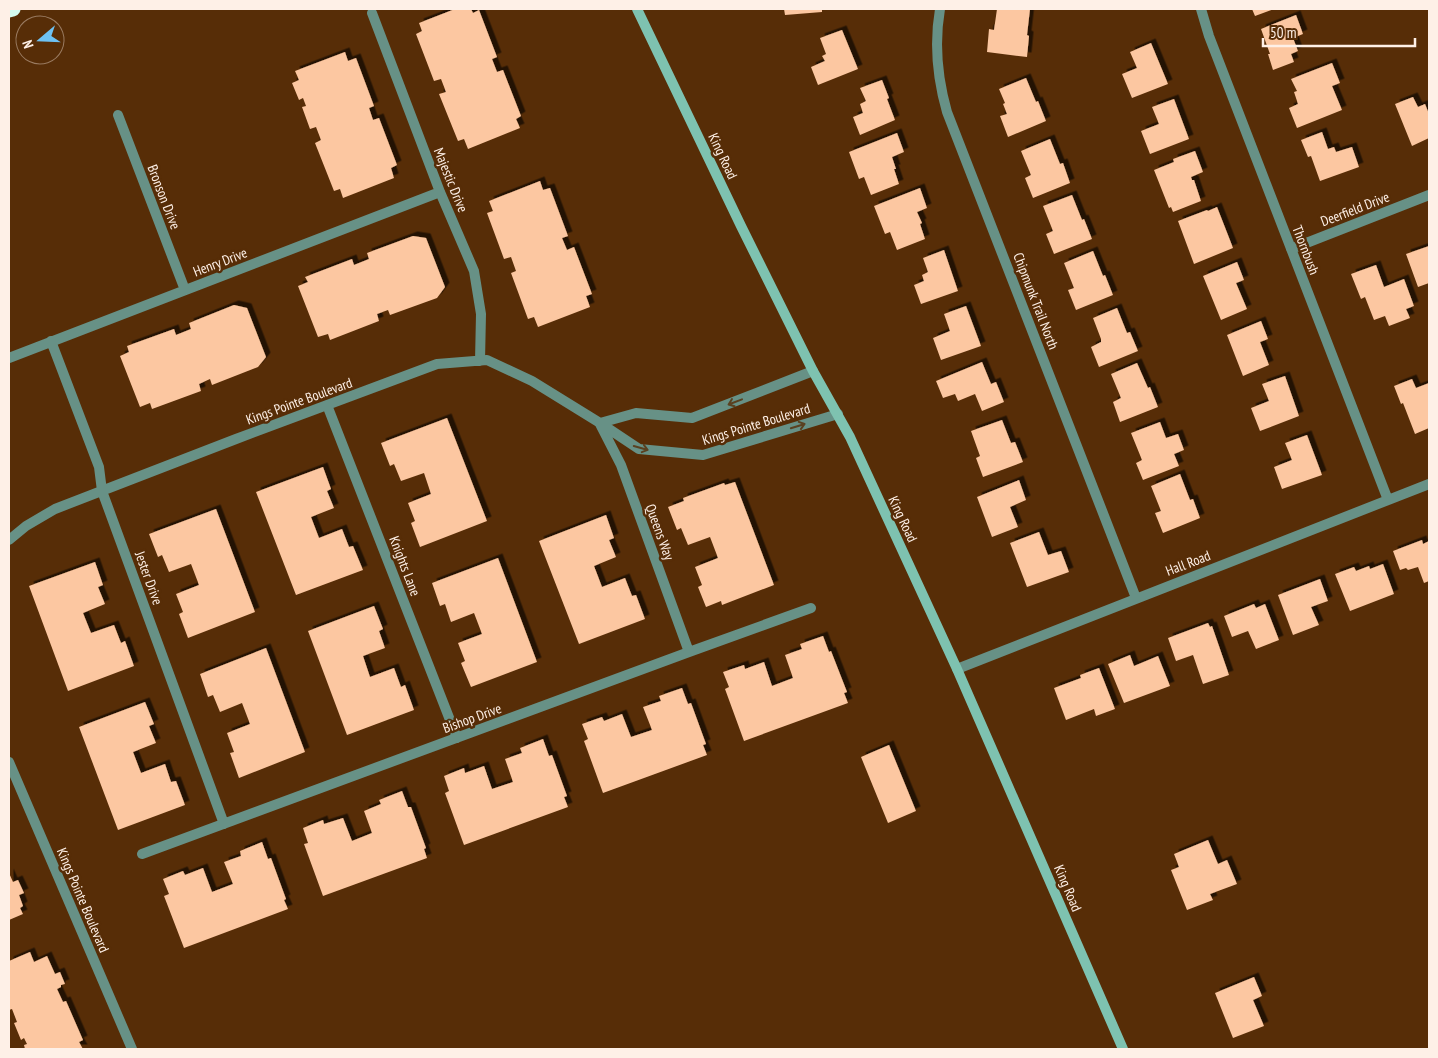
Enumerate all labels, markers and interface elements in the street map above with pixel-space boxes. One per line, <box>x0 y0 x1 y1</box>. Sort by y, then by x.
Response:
north arrow <box>15 15 65 65</box>
scale bar <box>1263 15 1416 47</box>
text: 50 m <box>1270 23 1296 42</box>
text: N <box>18 38 37 51</box>
street label: King Road <box>704 130 742 182</box>
street label: Majestic Drive <box>430 145 472 215</box>
street label: Bronson Drive <box>143 162 185 232</box>
street label: Deerfield Drive <box>1318 188 1392 230</box>
street label: Thornbush <box>1288 223 1324 277</box>
street label: Henry Drive <box>190 243 250 281</box>
street label: Chipmunk Trail North <box>1009 250 1063 352</box>
street label: Kings Pointe Boulevard <box>243 373 355 429</box>
one-way arrow <box>728 397 743 407</box>
street label: Kings Pointe Boulevard <box>700 399 812 449</box>
one-way arrow <box>790 420 806 430</box>
one-way arrow <box>633 444 649 453</box>
street label: King Road <box>884 493 922 545</box>
street label: Queens Way <box>642 501 679 563</box>
street label: Knights Lane <box>385 534 425 599</box>
street label: Hall Road <box>1163 546 1213 580</box>
street label: Jester Drive <box>131 548 167 607</box>
street label: Bishop Drive <box>440 699 504 737</box>
street label: Kings Pointe Boulevard <box>53 845 113 955</box>
street label: King Road <box>1050 862 1086 914</box>

